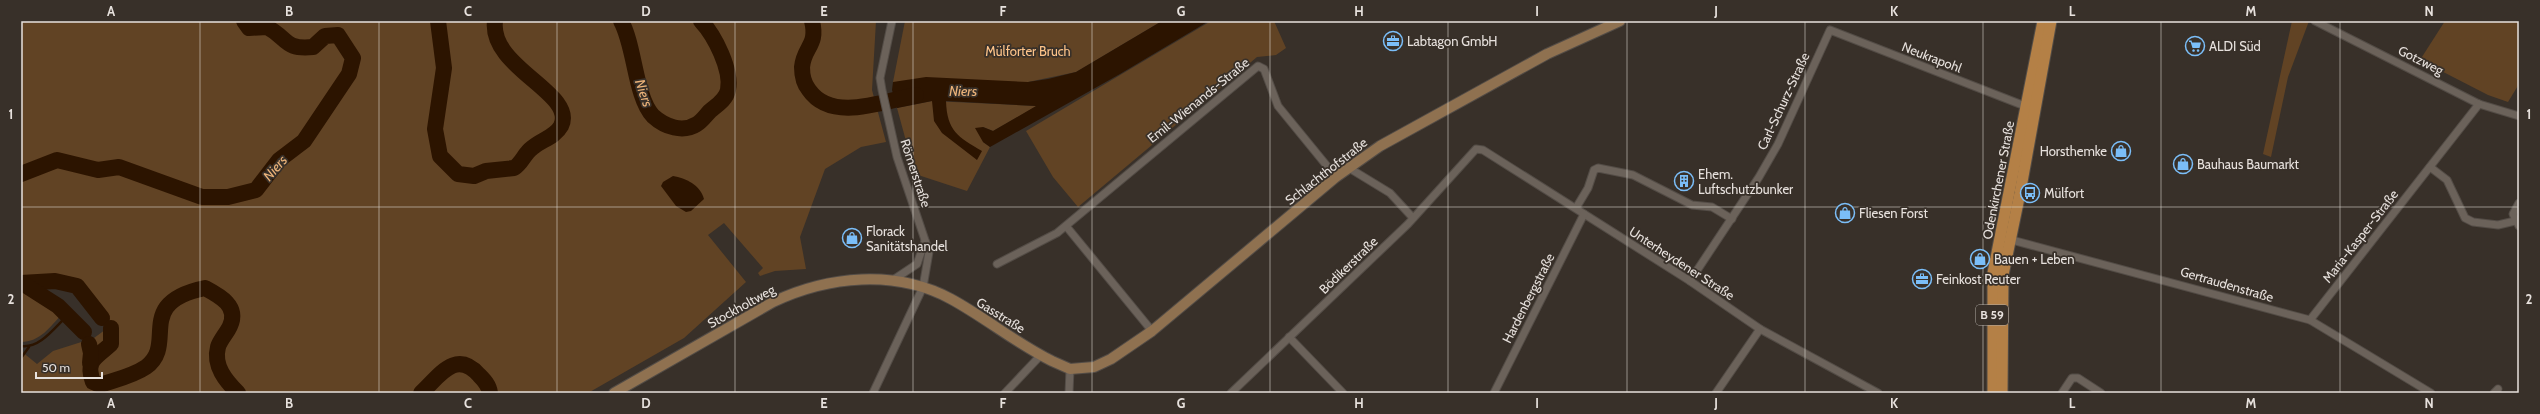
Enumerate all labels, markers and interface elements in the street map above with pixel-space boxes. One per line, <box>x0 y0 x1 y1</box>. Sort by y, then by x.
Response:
text: A <box>107 3 116 19</box>
text: B <box>285 3 293 19</box>
text: C <box>464 3 472 19</box>
text: D <box>641 3 651 19</box>
text: E <box>820 3 828 19</box>
text: F <box>1000 3 1007 19</box>
text: G <box>1177 3 1186 19</box>
text: H <box>1354 3 1364 19</box>
text: I <box>1535 3 1539 19</box>
text: J <box>1713 3 1718 19</box>
text: K <box>1890 3 1899 19</box>
text: L <box>2069 3 2076 19</box>
text: M <box>2246 3 2257 19</box>
text: N <box>2424 3 2434 19</box>
office icon: Labtagon GmbH <box>1382 30 1404 52</box>
place label: Labtagon GmbH <box>1407 33 1498 49</box>
supermarket icon: ALDI Süd <box>2184 35 2206 57</box>
street label: Neukrapohl <box>1900 38 1964 76</box>
place label: ALDI Süd <box>2209 38 2261 54</box>
street label: Gotzweg <box>2396 42 2447 78</box>
park label: Mülforter Bruch <box>985 43 1071 59</box>
street label: Carl-Schurz-Straße <box>1753 49 1813 152</box>
street label: Emil-Wienands-Straße <box>1144 54 1252 146</box>
water label: Niers <box>631 77 657 110</box>
water label: Niers <box>949 82 978 100</box>
text: 1 <box>9 106 13 122</box>
text: 1 <box>2527 106 2531 122</box>
street label: Odenkirchener Straße <box>1979 119 2017 241</box>
street label: Schlachthofstraße <box>1282 134 1370 208</box>
street label: Römerstraße <box>897 137 935 210</box>
shop icon: Horsthemke <box>2110 140 2132 162</box>
place label: Horsthemke <box>2040 143 2107 159</box>
water label: Niers <box>259 151 291 185</box>
shop icon: Bauhaus Baumarkt <box>2172 153 2194 175</box>
place label: Bauhaus Baumarkt <box>2197 156 2300 172</box>
place label: Ehem. Luftschutzbunker <box>1698 166 1794 197</box>
building icon: Ehem. Luftschutzbunker <box>1673 170 1695 192</box>
bus stop icon: Mülfort <box>2019 182 2041 204</box>
place label: Mülfort <box>2044 185 2085 201</box>
street label: Maria-Kasper-Straße <box>2319 186 2401 286</box>
shop icon: Fliesen Forst <box>1834 202 1856 224</box>
place label: Fliesen Forst <box>1859 205 1928 221</box>
place label: Florack Sanitätshandel <box>866 223 948 254</box>
street label: Unterheydener Straße <box>1626 223 1738 303</box>
shop icon: Florack Sanitätshandel <box>841 227 863 249</box>
street label: Bödikerstraße <box>1315 233 1381 297</box>
shop icon: Bauen + Leben <box>1969 248 1991 270</box>
street label: Hardenbergstraße <box>1498 250 1558 346</box>
place label: Bauen + Leben <box>1994 251 2075 267</box>
street label: Gertraudenstraße <box>2179 263 2276 305</box>
office icon: Feinkost Reuter <box>1911 268 1933 290</box>
place label: Feinkost Reuter <box>1936 271 2021 287</box>
street label: Stockholtweg <box>704 281 778 331</box>
text: 2 <box>8 291 15 307</box>
text: 2 <box>2526 291 2533 307</box>
street label: Gasstraße <box>974 294 1029 336</box>
road number: B 59 <box>1976 305 2008 325</box>
scale bar <box>36 354 102 380</box>
text: 50 m <box>42 360 70 375</box>
text: A <box>107 395 116 411</box>
text: B <box>285 395 293 411</box>
text: C <box>464 395 472 411</box>
text: D <box>641 395 651 411</box>
text: E <box>820 395 828 411</box>
text: F <box>1000 395 1007 411</box>
text: G <box>1177 395 1186 411</box>
text: H <box>1354 395 1364 411</box>
text: I <box>1535 395 1539 411</box>
text: J <box>1713 395 1718 411</box>
text: K <box>1890 395 1899 411</box>
text: L <box>2069 395 2076 411</box>
text: M <box>2246 395 2257 411</box>
text: N <box>2424 395 2434 411</box>

